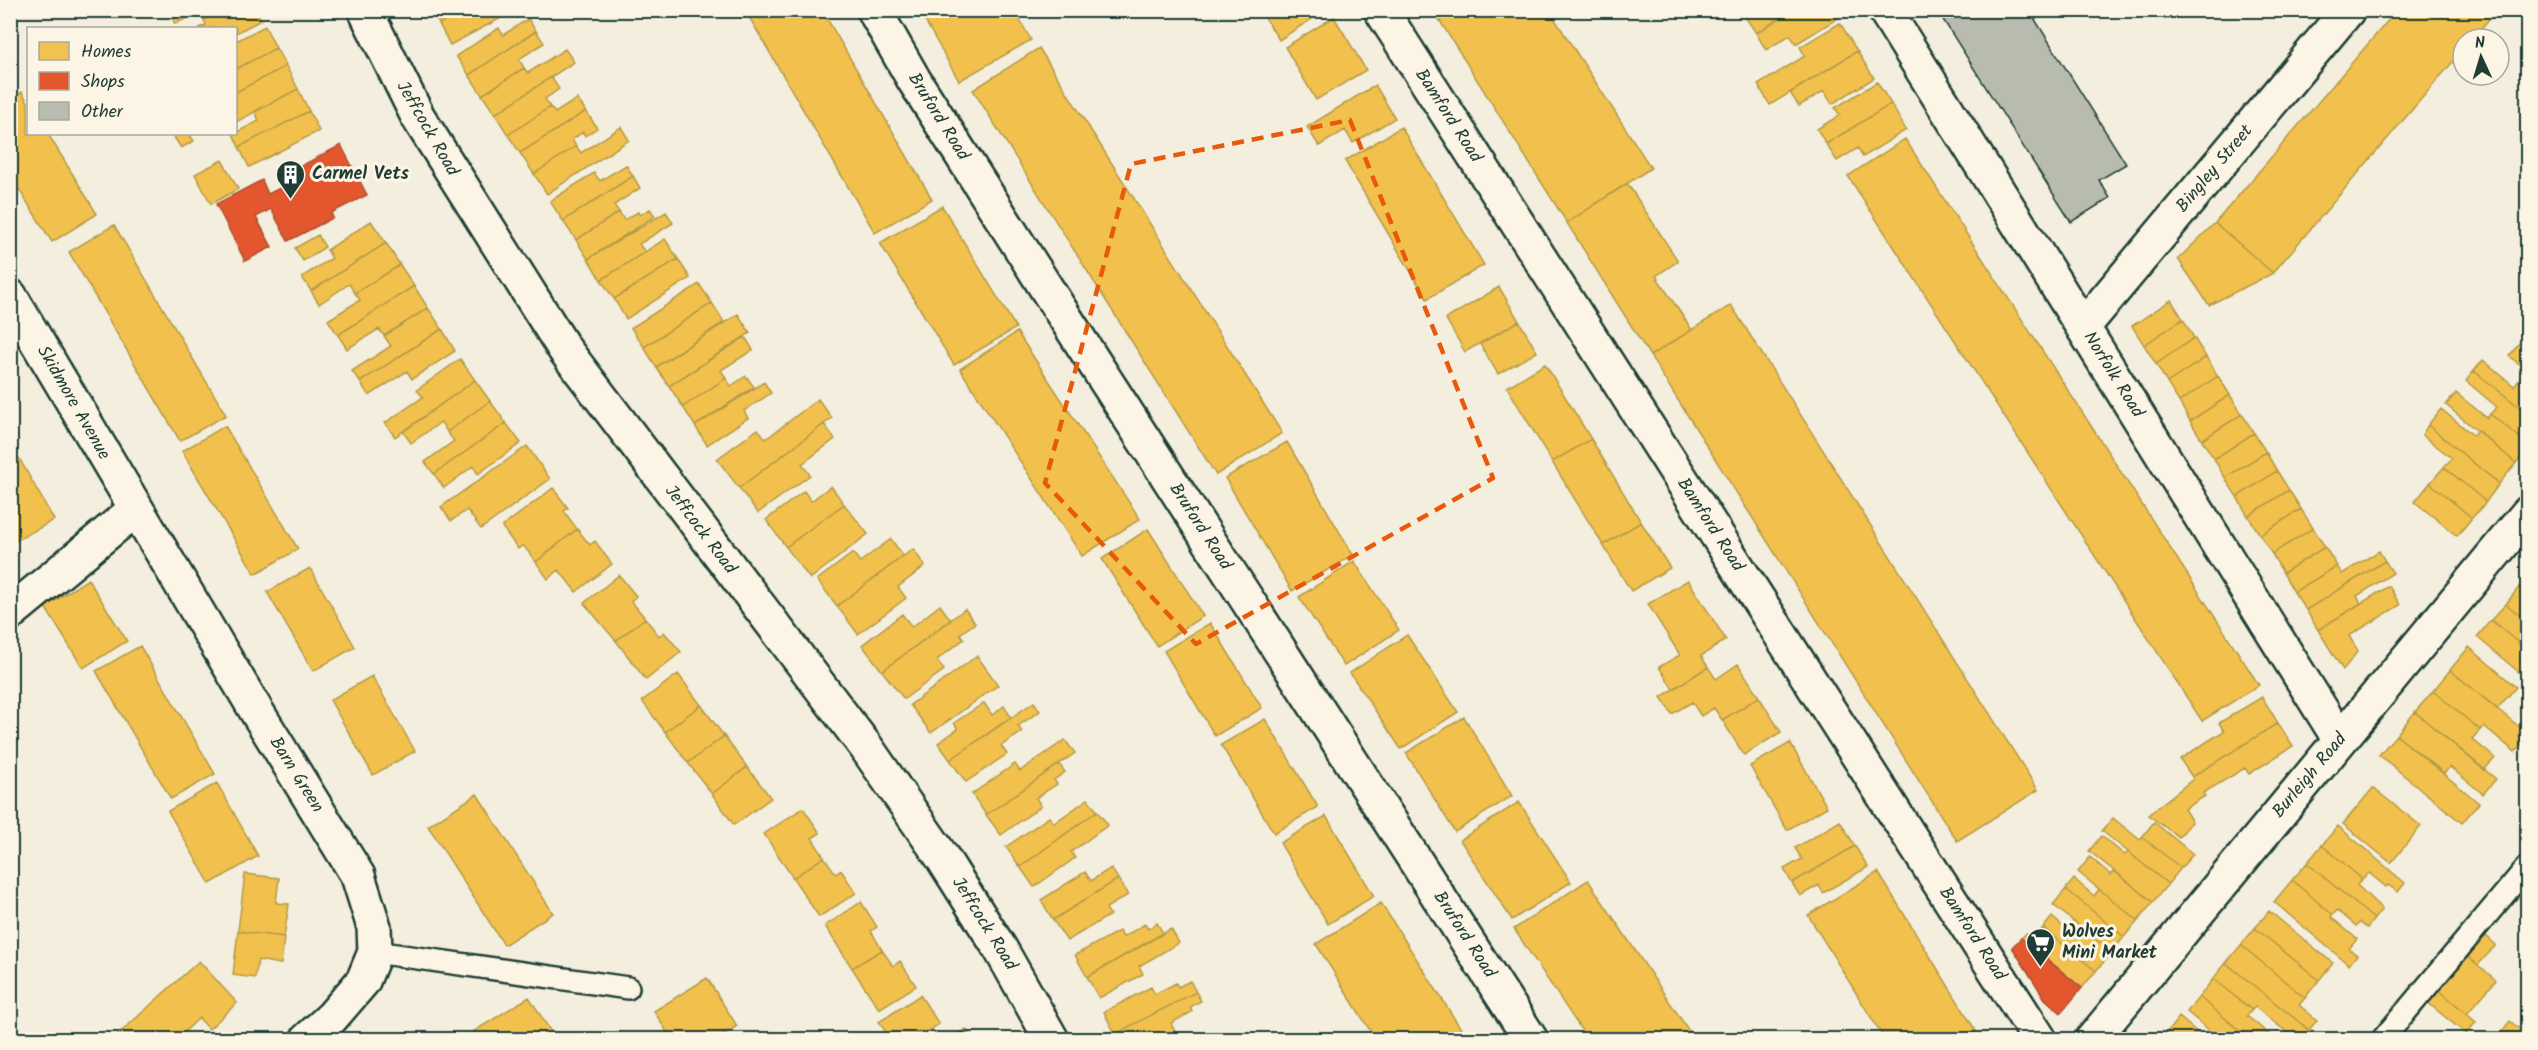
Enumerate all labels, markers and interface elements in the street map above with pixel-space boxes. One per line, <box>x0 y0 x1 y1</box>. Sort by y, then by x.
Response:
legend <box>27 27 237 135</box>
north arrow <box>2451 27 2511 87</box>
text: N <box>2474 31 2486 56</box>
text: Homes <box>81 38 132 67</box>
street label: Bamford Road <box>1407 63 1490 170</box>
street label: Bruford Road <box>899 67 977 168</box>
text: Shops <box>81 68 125 97</box>
street label: Jeffcock Road <box>388 76 467 183</box>
text: Other <box>81 98 124 127</box>
street label: Bingley Street <box>2169 118 2261 220</box>
building icon: Carmel Vets <box>275 158 307 200</box>
place label: Carmel Vets <box>312 160 410 189</box>
street label: Norfolk Road <box>2075 326 2152 425</box>
street label: Skidmore Avenue <box>28 340 118 466</box>
street label: Bamford Road <box>1669 472 1752 579</box>
street label: Bruford Road <box>1161 477 1240 577</box>
street label: Jeffcock Road <box>657 479 744 582</box>
street label: Burleigh Road <box>2265 726 2355 825</box>
street label: Barn Green <box>261 731 331 819</box>
street label: Jeffcock Road <box>944 871 1025 977</box>
street label: Bamford Road <box>1931 881 2014 988</box>
street label: Bruford Road <box>1425 885 1504 985</box>
place label: Wolves Mini Market <box>2062 918 2158 968</box>
supermarket icon: Wolves Mini Market <box>2025 926 2057 968</box>

